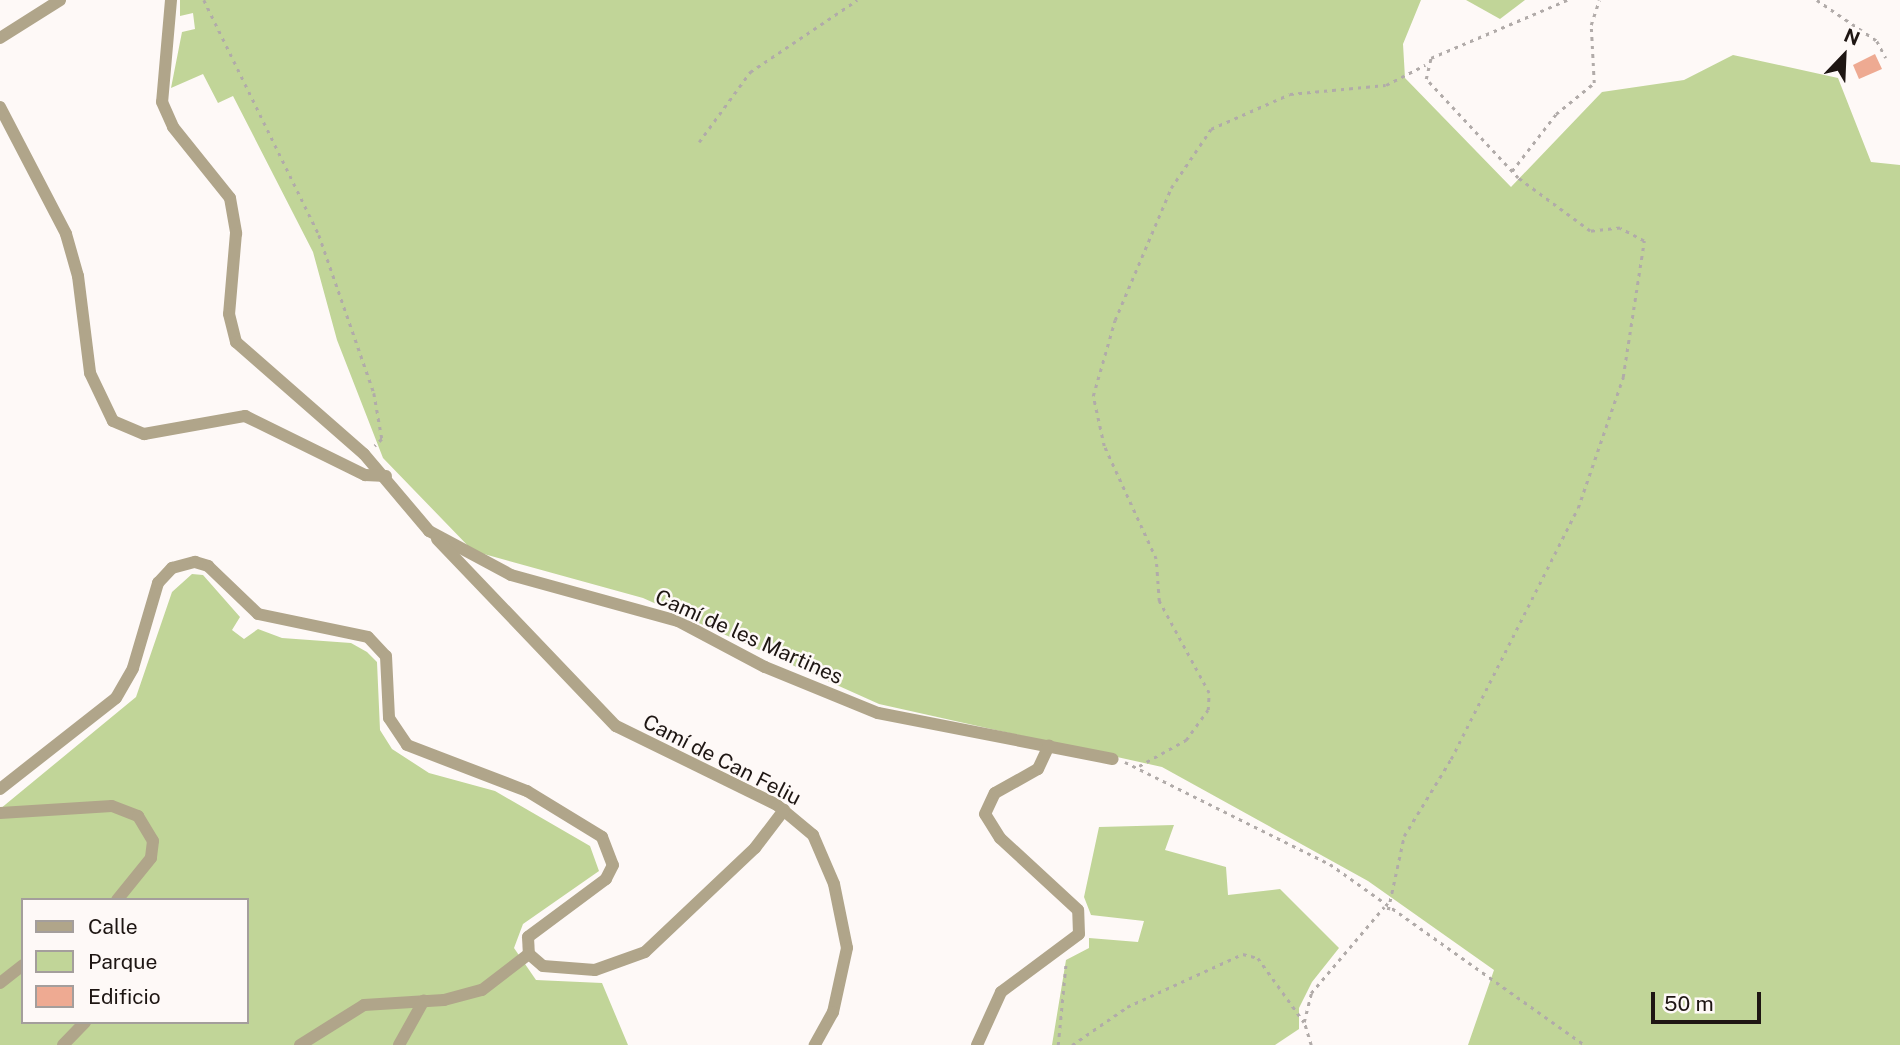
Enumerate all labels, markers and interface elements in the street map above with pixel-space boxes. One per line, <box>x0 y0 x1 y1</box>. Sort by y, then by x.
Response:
north arrow <box>1809 21 1879 91</box>
text: N <box>1841 24 1863 50</box>
street label: Camí de les Martines <box>651 584 847 690</box>
street label: Camí de Can Feliu <box>638 709 806 811</box>
legend <box>21 898 248 1024</box>
text: Calle <box>88 914 138 939</box>
text: Parque <box>88 949 157 974</box>
scale bar <box>1655 978 1765 1022</box>
text: Edificio <box>88 984 161 1009</box>
text: 50 m <box>1664 991 1714 1016</box>

